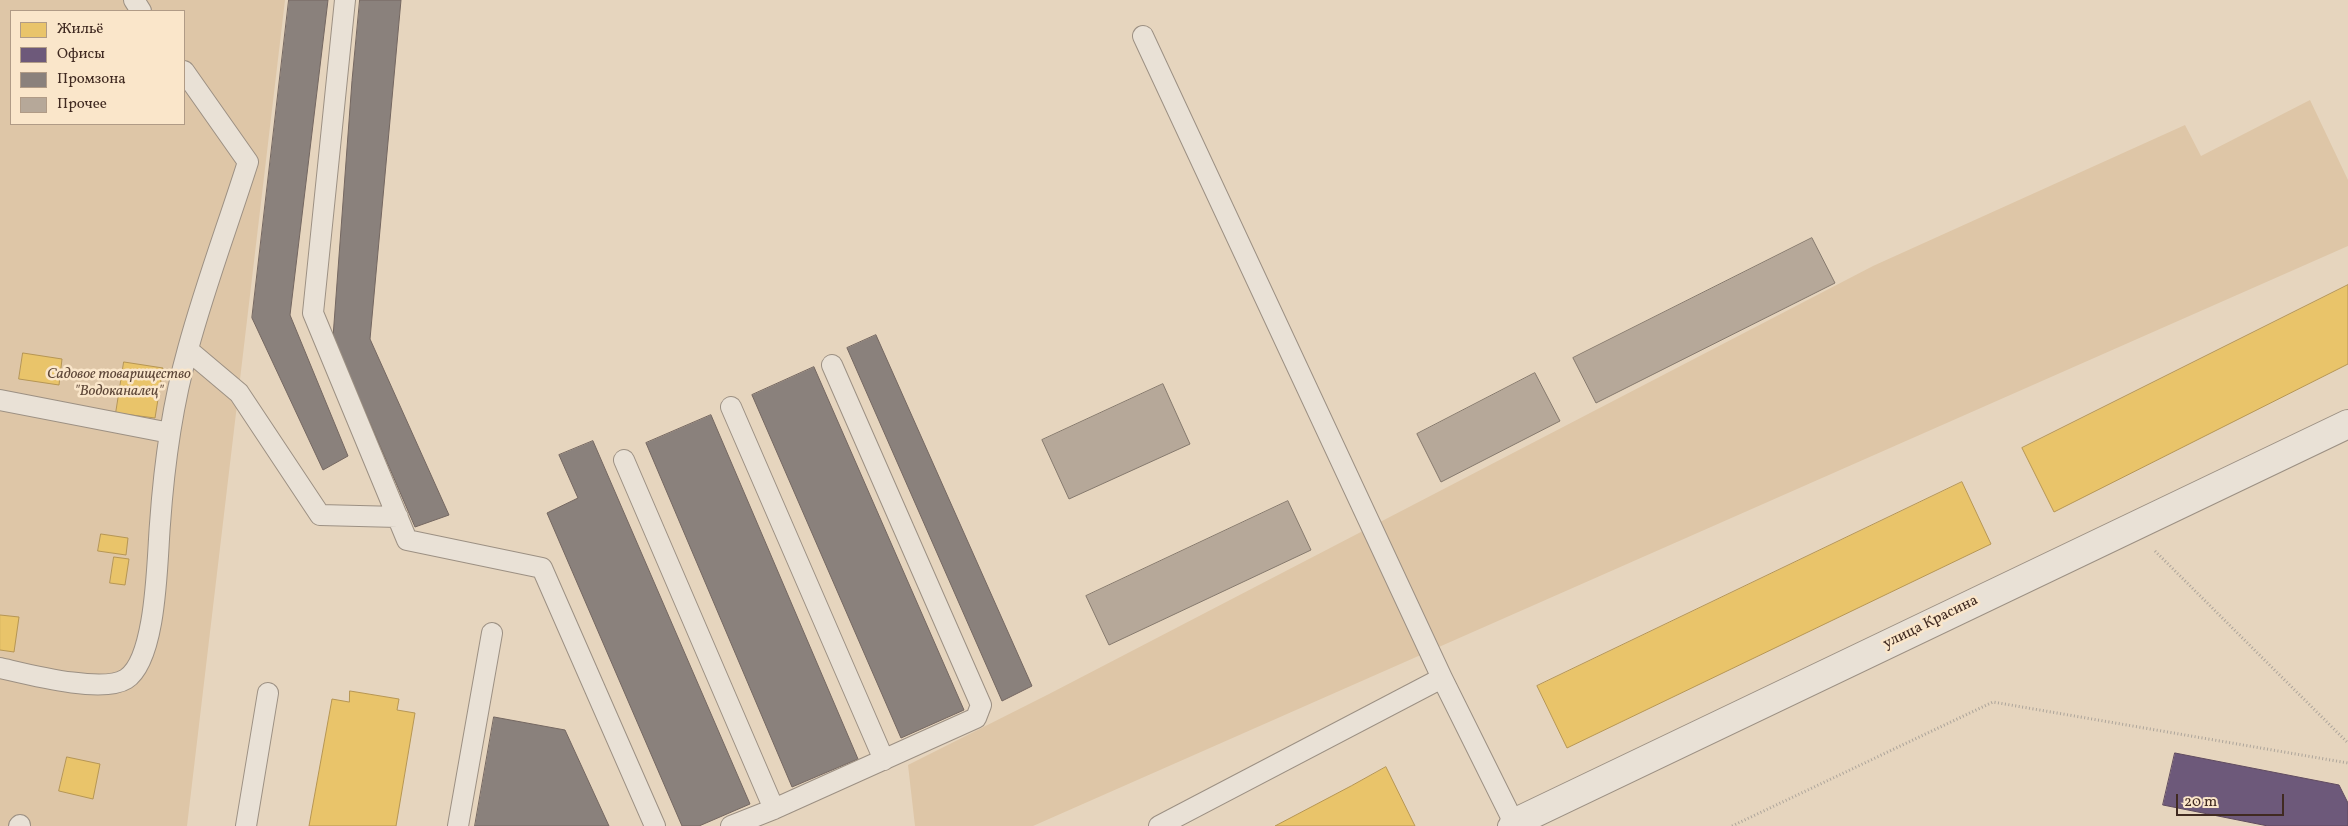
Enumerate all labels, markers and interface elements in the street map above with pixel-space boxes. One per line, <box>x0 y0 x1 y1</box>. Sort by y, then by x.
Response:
legend <box>10 10 185 125</box>
text: Жильё <box>57 19 103 40</box>
text: Офисы <box>57 44 105 65</box>
text: Промзона <box>57 69 126 90</box>
text: Прочее <box>57 94 107 115</box>
park label: Садовое товарищество "Водоканалец" <box>47 366 191 401</box>
street label: улица Красина <box>1881 592 1981 654</box>
scale bar <box>2178 784 2286 816</box>
text: 20 m <box>2184 792 2217 813</box>

